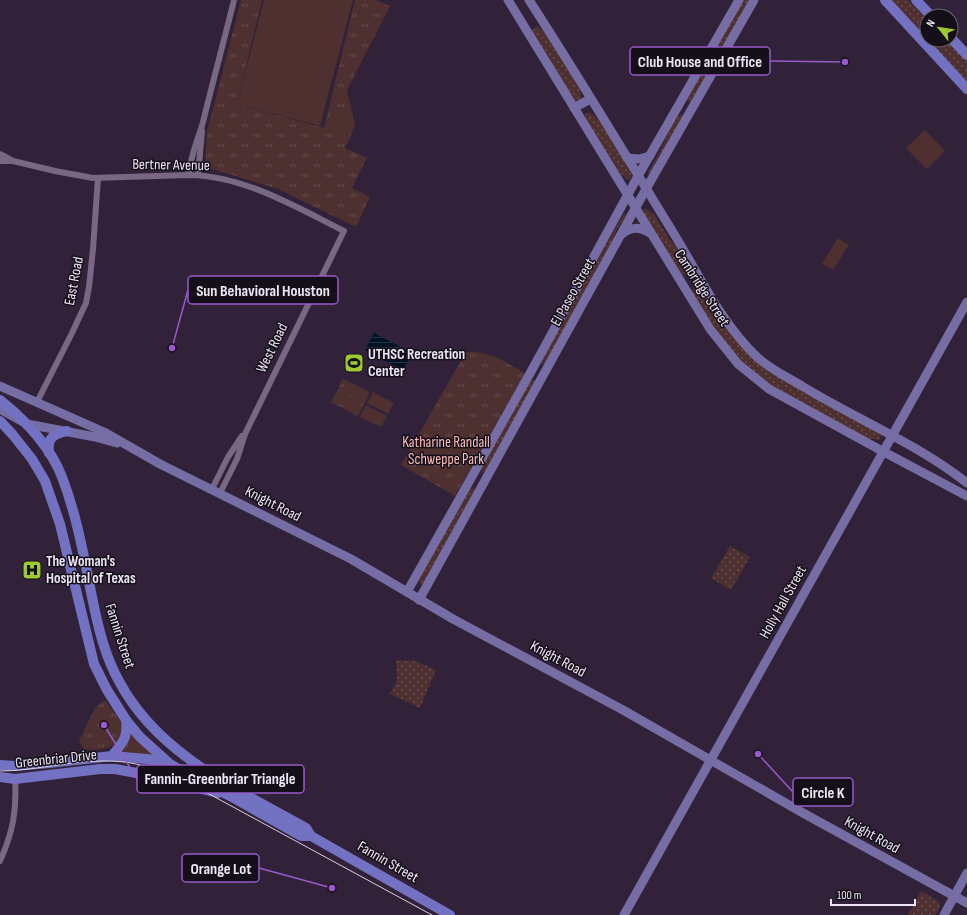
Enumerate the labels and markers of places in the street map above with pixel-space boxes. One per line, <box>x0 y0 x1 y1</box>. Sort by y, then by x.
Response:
callout: Club House and Office <box>630 47 770 75</box>
callout: Sun Behavioral Houston <box>188 276 338 304</box>
place label: UTHSC Recreation Center <box>368 345 465 381</box>
sports icon: UTHSC Recreation Center <box>343 352 365 374</box>
place label: The Woman's Hospital of Texas <box>46 552 136 588</box>
hospital icon: The Woman's Hospital of Texas <box>21 559 43 581</box>
callout: Fannin-Greenbriar Triangle <box>137 765 304 793</box>
callout: Circle K <box>793 778 853 806</box>
callout: Orange Lot <box>182 854 259 882</box>

